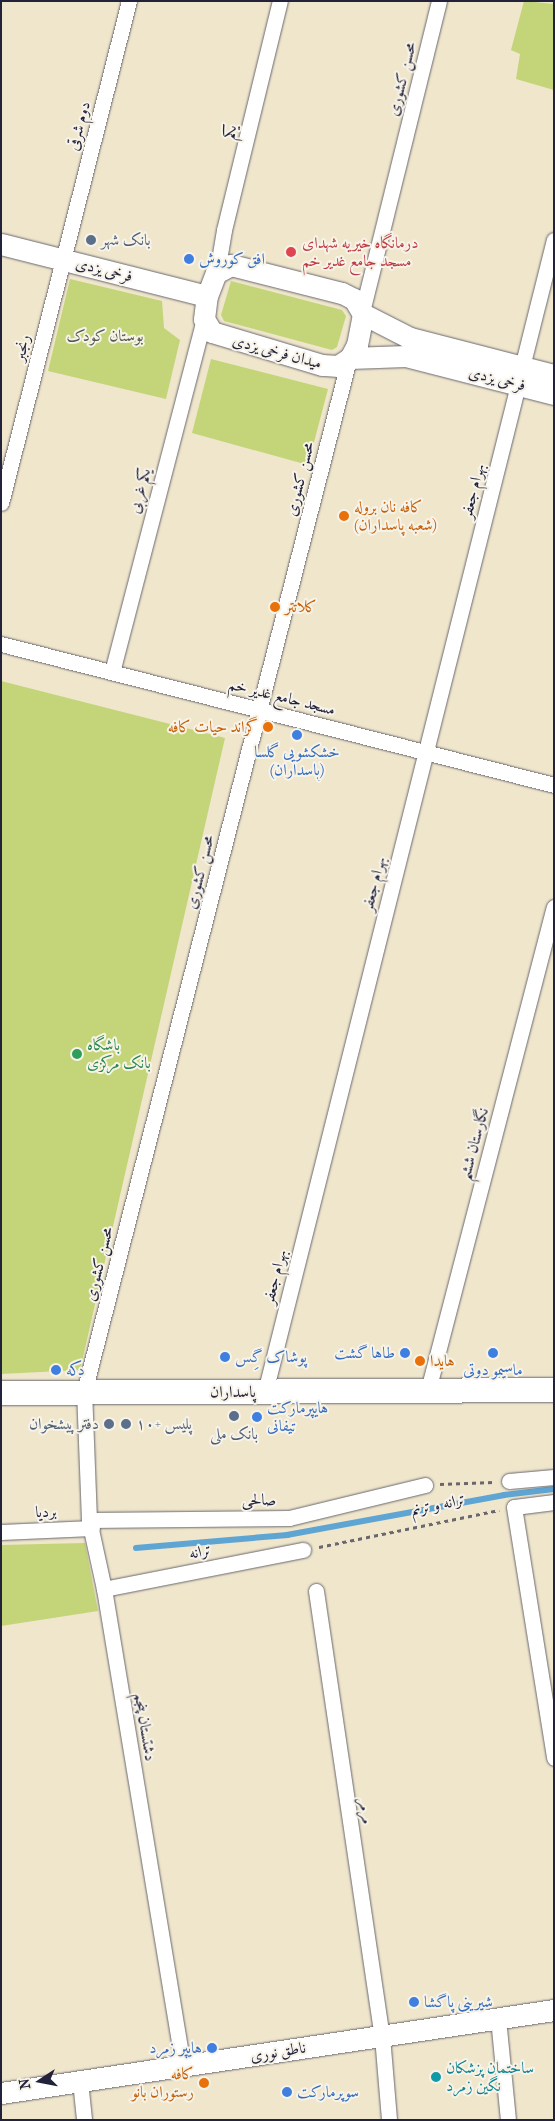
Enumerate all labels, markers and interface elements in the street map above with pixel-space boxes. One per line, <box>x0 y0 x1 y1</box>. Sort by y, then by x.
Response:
street label: محسن کشوری <box>384 40 420 118</box>
street label: دوم شرقی <box>63 99 95 153</box>
street label: یکم <box>219 123 241 141</box>
place label: بانک شهر <box>101 230 151 250</box>
place label: درمانگاه خیریه شهدای مسجد جامع غدیر خم <box>302 233 418 271</box>
marker: بانک شهر <box>85 234 97 246</box>
marker: درمانگاه خیریه شهدای مسجد جامع غدیر خم <box>284 245 298 259</box>
place label: افق کوروش <box>199 249 265 269</box>
marker: افق کوروش <box>183 253 195 265</box>
street label: فرخی یزدی <box>73 254 135 286</box>
park label: بوستان کودک <box>66 326 144 346</box>
street label: میدان فرخی یزدی <box>230 331 324 373</box>
street label: رنجبر <box>9 333 35 363</box>
street label: فرخی یزدی <box>466 363 528 395</box>
street label: محسن کشوری <box>282 440 318 518</box>
street label: بهرام جعفر <box>457 462 489 520</box>
street label: یکم غربی <box>125 466 155 516</box>
place label: کافه نان بروله (شعبه پاسداران) <box>354 497 437 535</box>
marker: کافه نان بروله (شعبه پاسداران) <box>338 510 350 522</box>
place label: کلاتتر <box>285 597 317 617</box>
marker: کلاتتر <box>269 601 281 613</box>
street label: مسجد جامع غدیر خم <box>227 674 337 720</box>
place label: گراند حیات کافه <box>168 717 258 737</box>
marker: گراند حیات کافه <box>262 721 274 733</box>
marker: خشکشویی گلسا (پاسداران) <box>291 729 303 741</box>
place label: خشکشویی گلسا (پاسداران) <box>254 742 340 780</box>
street label: محسن کشوری <box>182 833 218 911</box>
street label: بهرام جعفر <box>358 855 390 913</box>
place label: باشگاه بانک مرکزی <box>87 1035 151 1073</box>
marker: باشگاه بانک مرکزی <box>71 1048 83 1060</box>
street label: نگارستان ششم <box>455 1106 493 1182</box>
street label: محسن کشوری <box>81 1225 117 1303</box>
street label: بهرام جعفر <box>259 1248 291 1306</box>
place label: طاها گشت <box>334 1343 395 1363</box>
place label: پوشاک گِس <box>235 1347 307 1367</box>
marker: طاها گشت <box>399 1347 411 1359</box>
marker: ماسیمو دوتی <box>487 1347 499 1359</box>
marker: پوشاک گِس <box>219 1351 231 1363</box>
place label: هایدا <box>430 1351 455 1371</box>
marker: هایدا <box>414 1355 426 1367</box>
place label: دکه <box>66 1360 85 1380</box>
place label: ماسیمو دوتی <box>463 1360 523 1380</box>
marker: دکه <box>50 1364 62 1376</box>
street label: پاسداران <box>210 1382 256 1402</box>
place label: هایپرمارکت تیفانی <box>267 1398 328 1436</box>
marker: بانک ملی <box>228 1410 240 1422</box>
marker: هایپرمارکت تیفانی <box>251 1411 263 1423</box>
place label: دفتر پیشخوان <box>29 1414 99 1434</box>
place label: پلیس +۱۰ <box>136 1414 192 1434</box>
marker: دفتر پیشخوان <box>103 1418 115 1430</box>
marker: پلیس +۱۰ <box>120 1418 132 1430</box>
place label: بانک ملی <box>210 1424 258 1444</box>
street label: صالحی <box>242 1490 276 1510</box>
street label: ترانه و ترنم <box>409 1490 467 1520</box>
street label: بردیا <box>35 1502 57 1522</box>
street label: ترانه <box>187 1540 213 1564</box>
street label: دشتستان پنجم <box>130 1692 160 1762</box>
street label: مرمر <box>355 1797 377 1825</box>
place label: شیرینی پاگشا <box>424 1992 493 2012</box>
marker: شیرینی پاگشا <box>408 1996 420 2008</box>
place label: هایپر زمرد <box>149 2038 202 2058</box>
street label: ناطق نوری <box>249 2038 307 2066</box>
marker: هایپر زمرد <box>206 2042 218 2054</box>
north arrow <box>15 2056 65 2106</box>
place label: ساختمان پزشکان نگین زمرد <box>446 2058 534 2096</box>
place label: کافه رستوران بانو <box>131 2064 194 2102</box>
marker: ساختمان پزشکان نگین زمرد <box>430 2071 442 2083</box>
text: N <box>15 2077 34 2091</box>
marker: کافه رستوران بانو <box>198 2077 210 2089</box>
place label: سوپرمارکت <box>297 2082 359 2102</box>
marker: سوپرمارکت <box>281 2086 293 2098</box>

